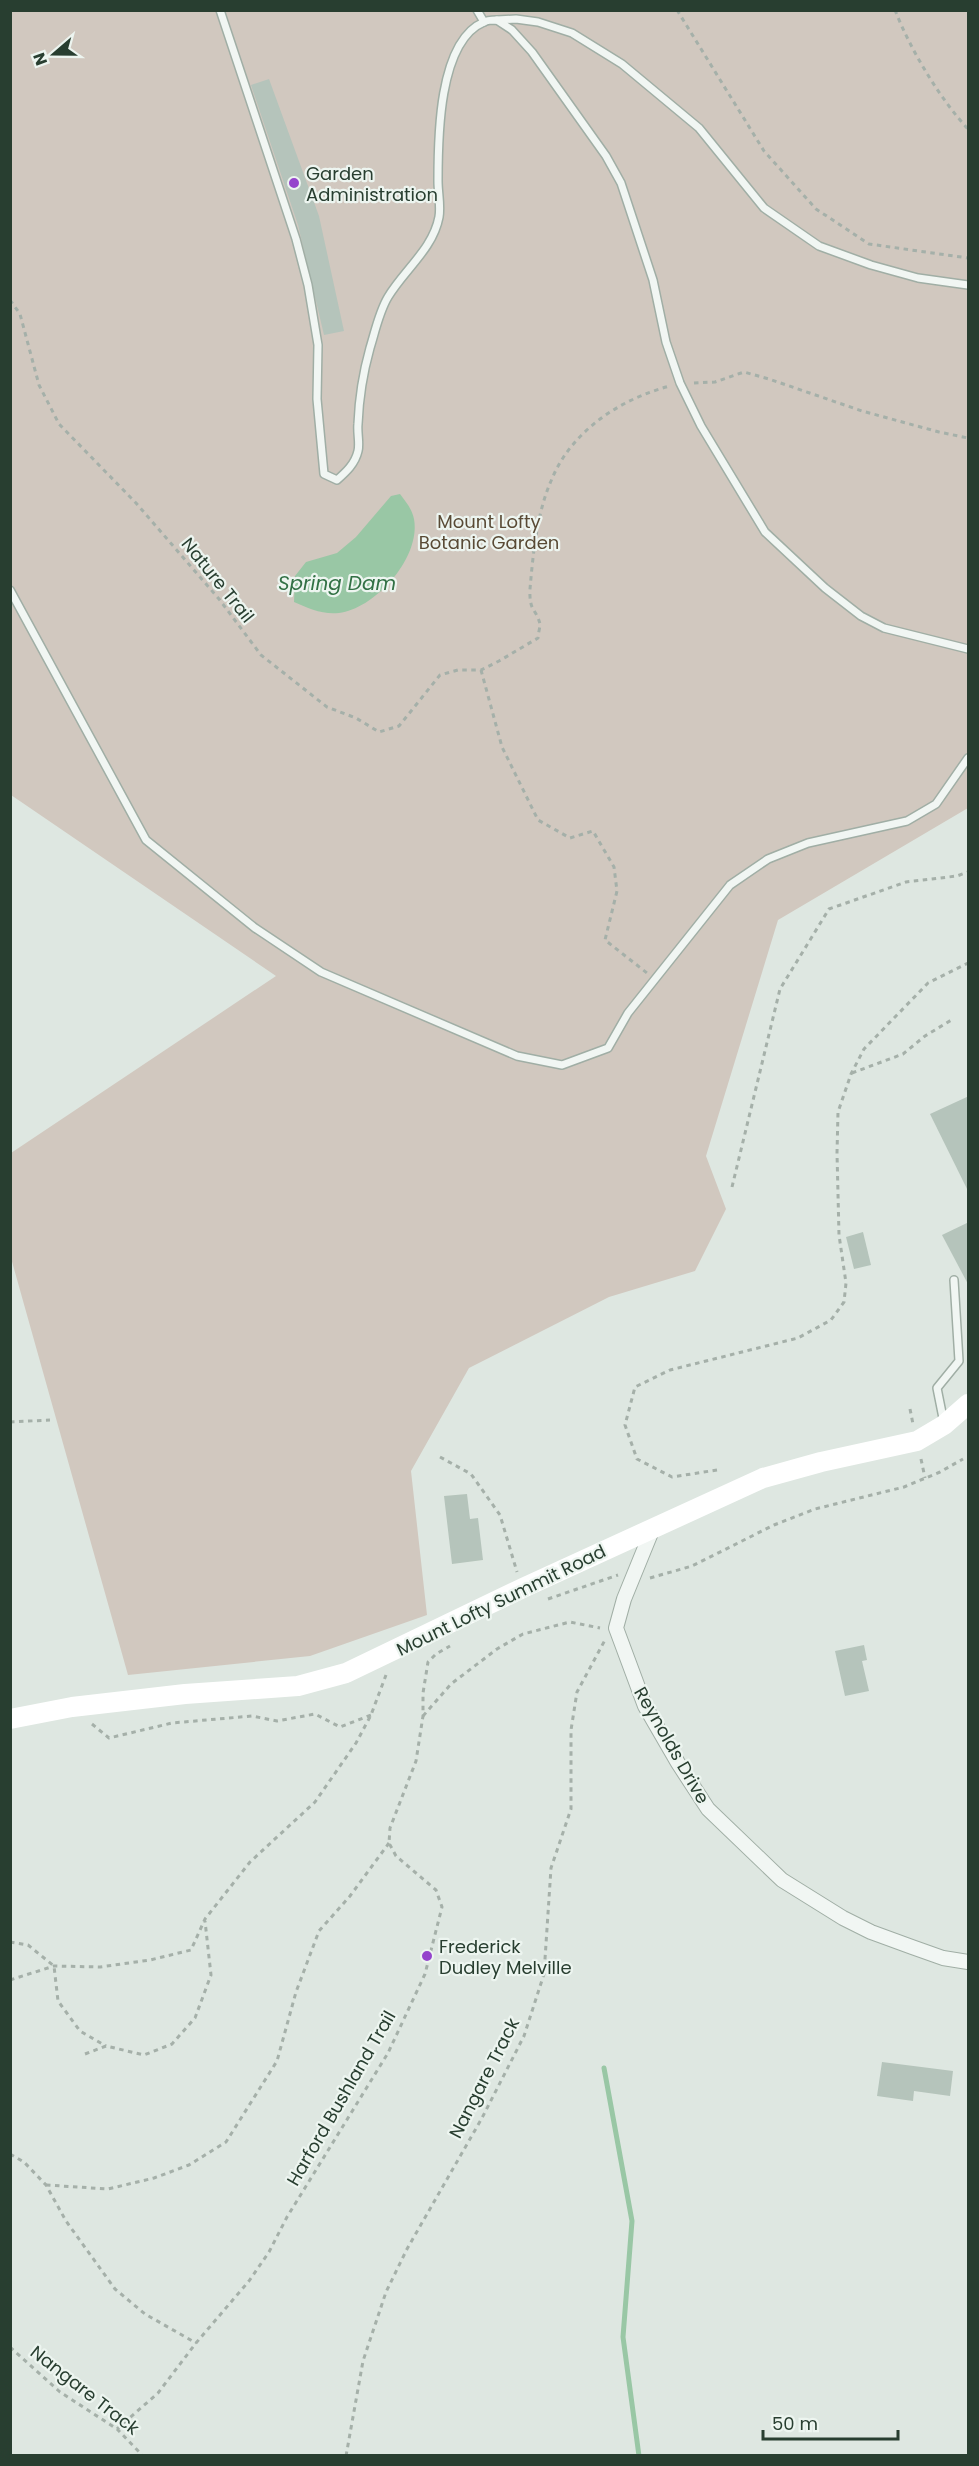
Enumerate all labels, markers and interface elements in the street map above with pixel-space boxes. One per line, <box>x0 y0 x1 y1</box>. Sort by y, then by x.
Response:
north arrow <box>24 24 84 84</box>
text: N <box>28 49 53 69</box>
place label: Garden Administration <box>306 161 438 207</box>
marker: Garden Administration <box>287 176 301 190</box>
park label: Mount Lofty Botanic Garden <box>419 509 559 555</box>
street label: Nature Trail <box>176 532 260 628</box>
water label: Spring Dam <box>278 569 396 597</box>
street label: Mount Lofty Summit Road <box>392 1538 610 1662</box>
street label: Reynolds Drive <box>628 1682 716 1808</box>
place label: Frederick Dudley Melville <box>439 1934 572 1980</box>
marker: Frederick Dudley Melville <box>420 1949 434 1963</box>
street label: Harford Bushland Trail <box>281 2006 401 2190</box>
street label: Nangare Track <box>443 2013 525 2143</box>
street label: Nangare Track <box>25 2339 145 2441</box>
scale bar <box>763 2403 898 2441</box>
text: 50 m <box>772 2411 818 2436</box>

